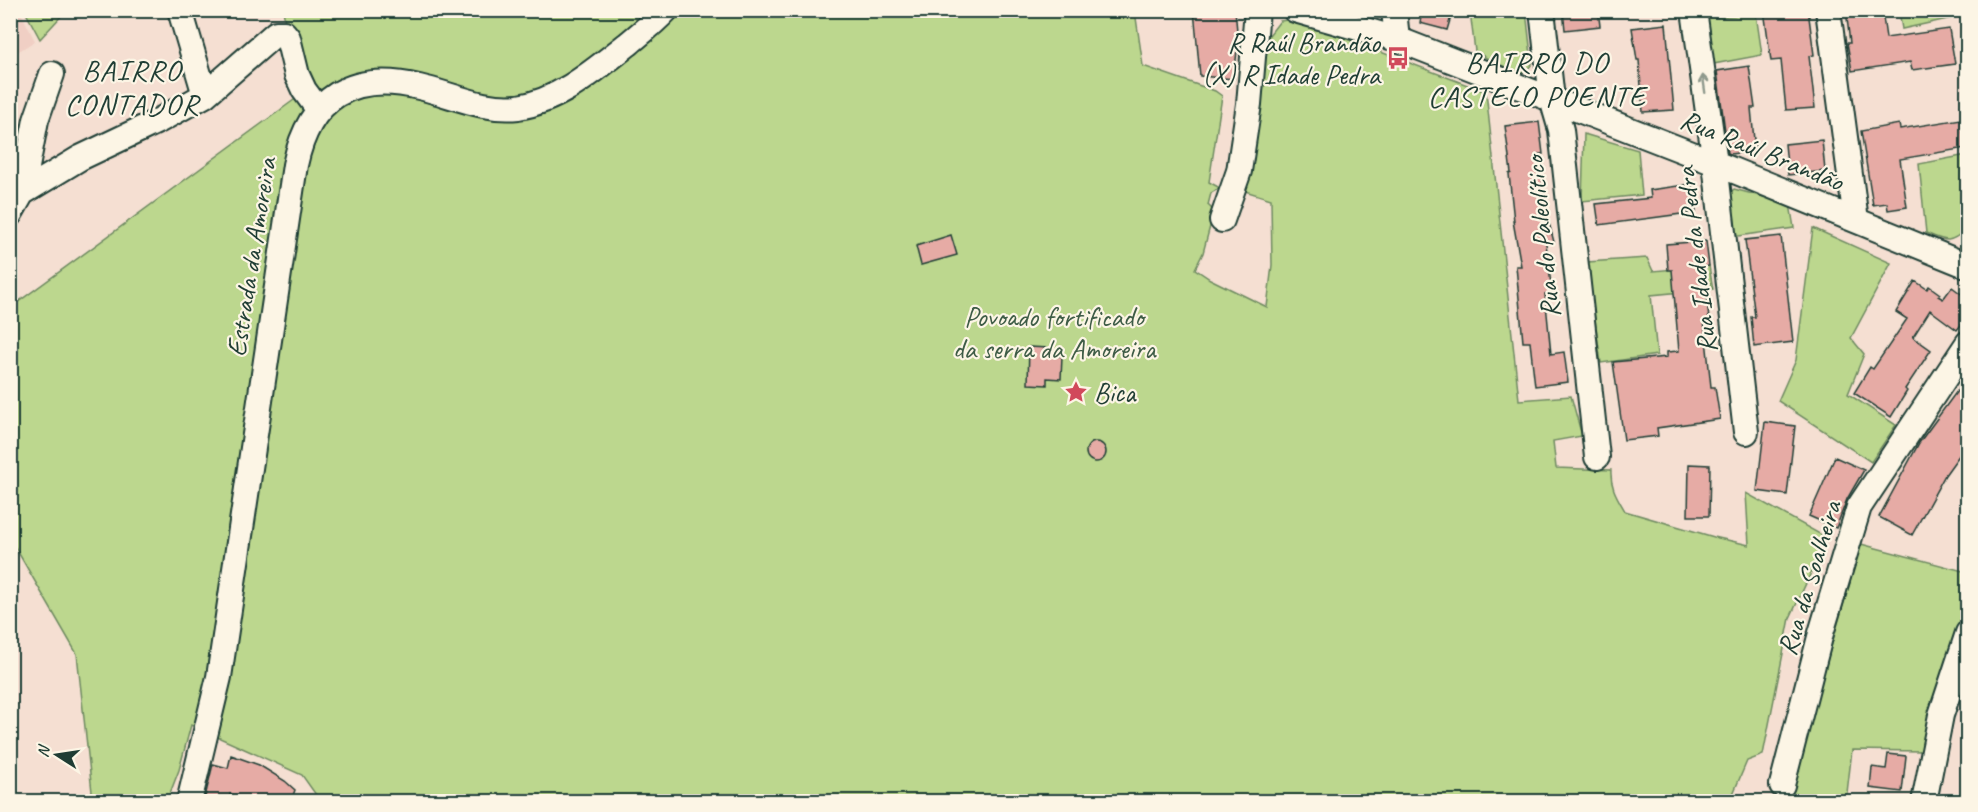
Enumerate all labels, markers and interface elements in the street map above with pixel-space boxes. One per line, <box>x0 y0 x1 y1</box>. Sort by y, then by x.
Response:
place label: R Raúl Brandão (X) R Idade Pedra <box>1202 25 1382 92</box>
district label: BAIRRO DO CASTELO POENTE <box>1428 43 1649 115</box>
bus stop icon: R Raúl Brandão (X) R Idade Pedra <box>1385 45 1411 71</box>
district label: BAIRRO CONTADOR <box>65 51 202 123</box>
one-way arrow <box>1699 74 1710 94</box>
street label: Rua Raúl Brandão <box>1675 101 1850 199</box>
street label: Rua do Paleolítico <box>1516 151 1568 320</box>
street label: Estrada da Amoreira <box>218 153 284 359</box>
street label: Rua Idade da Pedra <box>1667 163 1725 355</box>
park label: Povoado fortificado da serra da Amoreira <box>953 299 1157 366</box>
place label: Bica <box>1094 375 1137 410</box>
place icon: Bica <box>1063 379 1089 405</box>
street label: Rua da Soalheira <box>1769 495 1850 659</box>
north arrow <box>27 725 87 785</box>
text: N <box>32 742 55 759</box>

